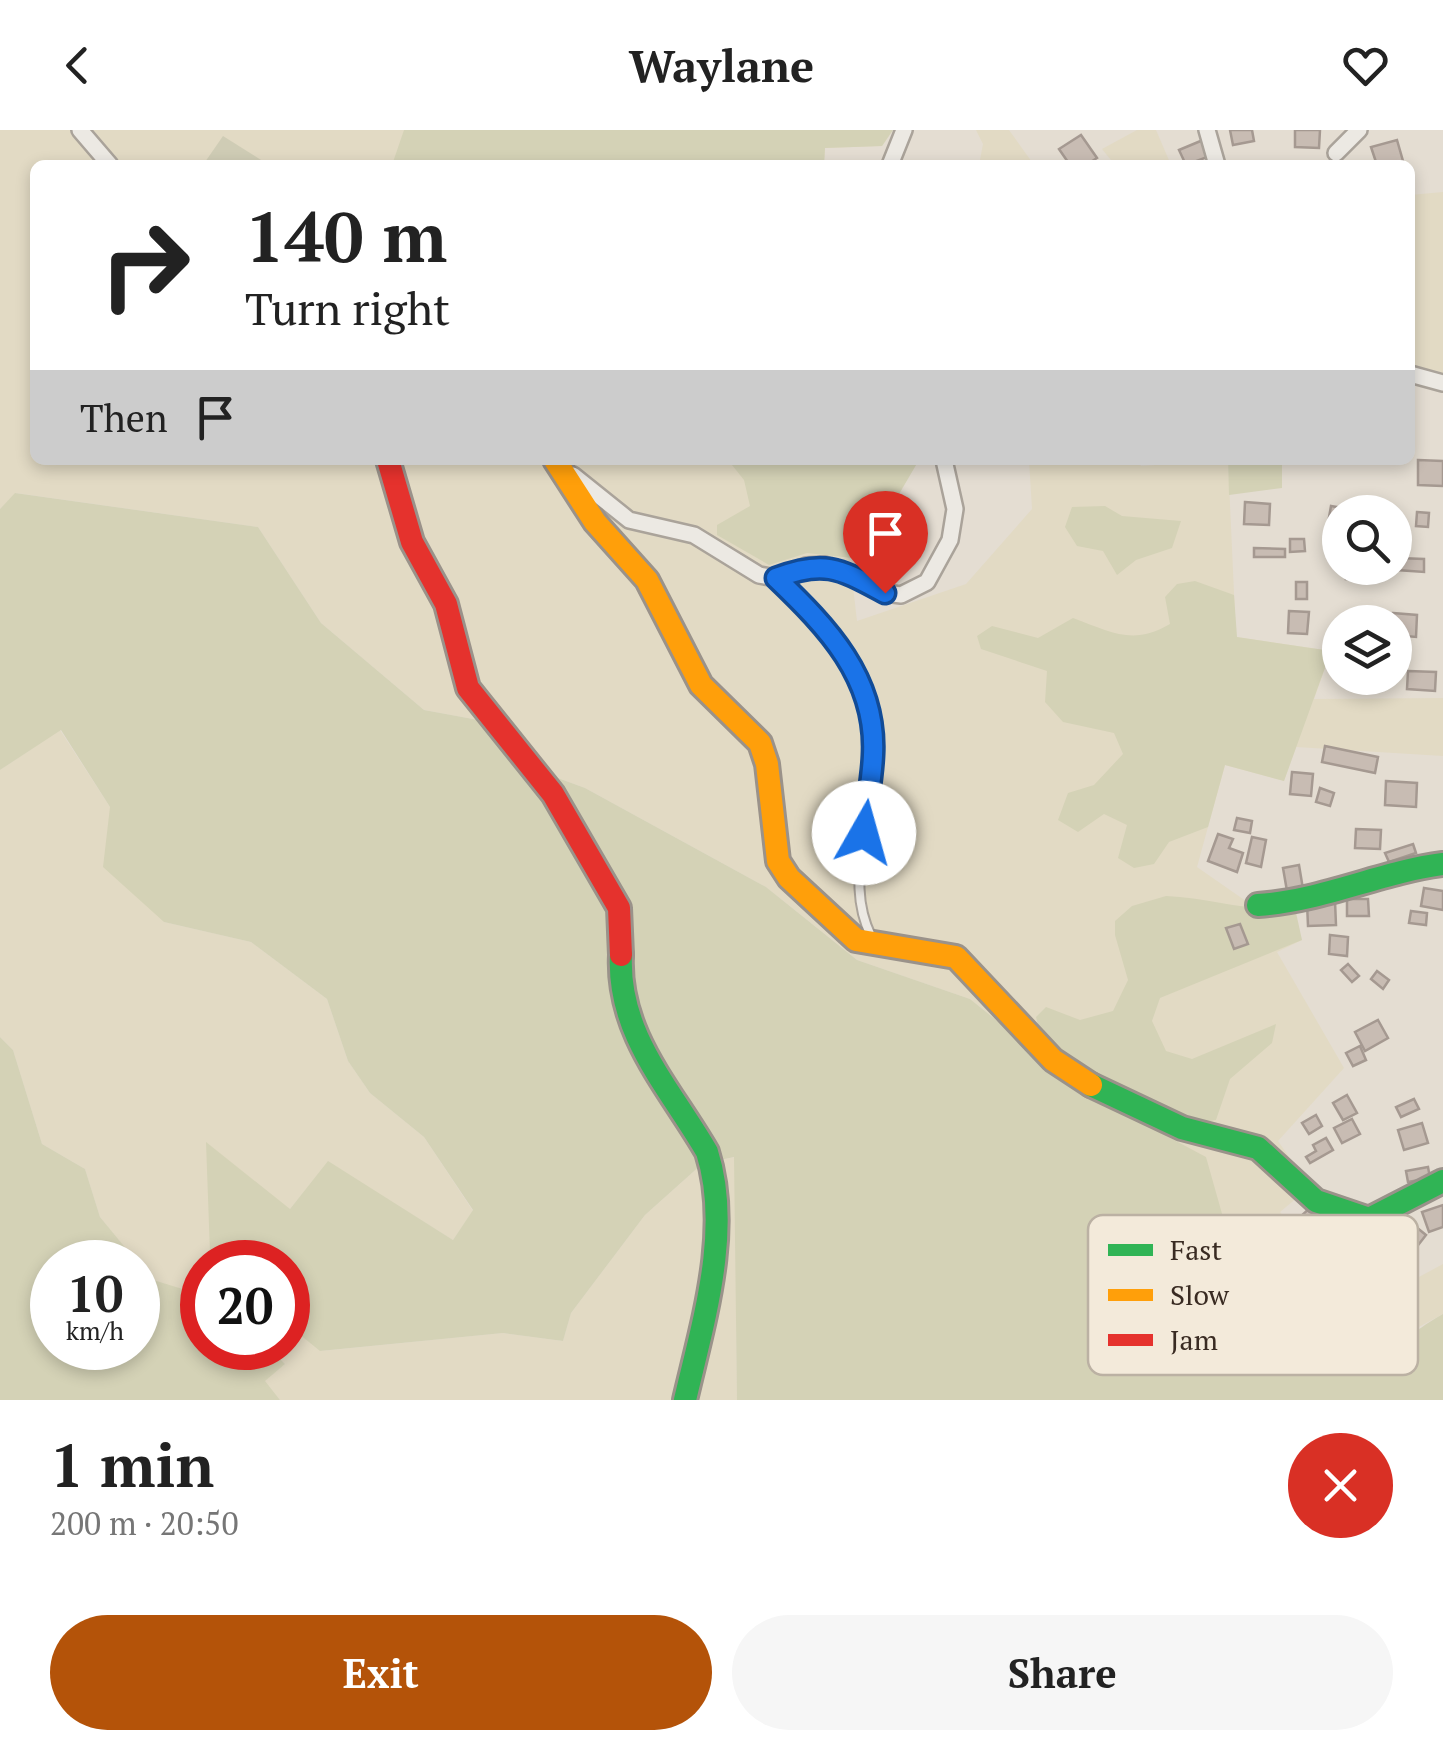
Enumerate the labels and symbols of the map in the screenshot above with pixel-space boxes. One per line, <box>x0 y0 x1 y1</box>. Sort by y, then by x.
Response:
pin <box>843 491 928 594</box>
position arrow <box>812 781 916 885</box>
legend <box>1088 1215 1418 1375</box>
text: Fast <box>1170 1231 1222 1268</box>
speed limit sign: 20 <box>180 1240 310 1370</box>
text: Slow <box>1170 1276 1230 1313</box>
text: Jam <box>1170 1321 1218 1358</box>

